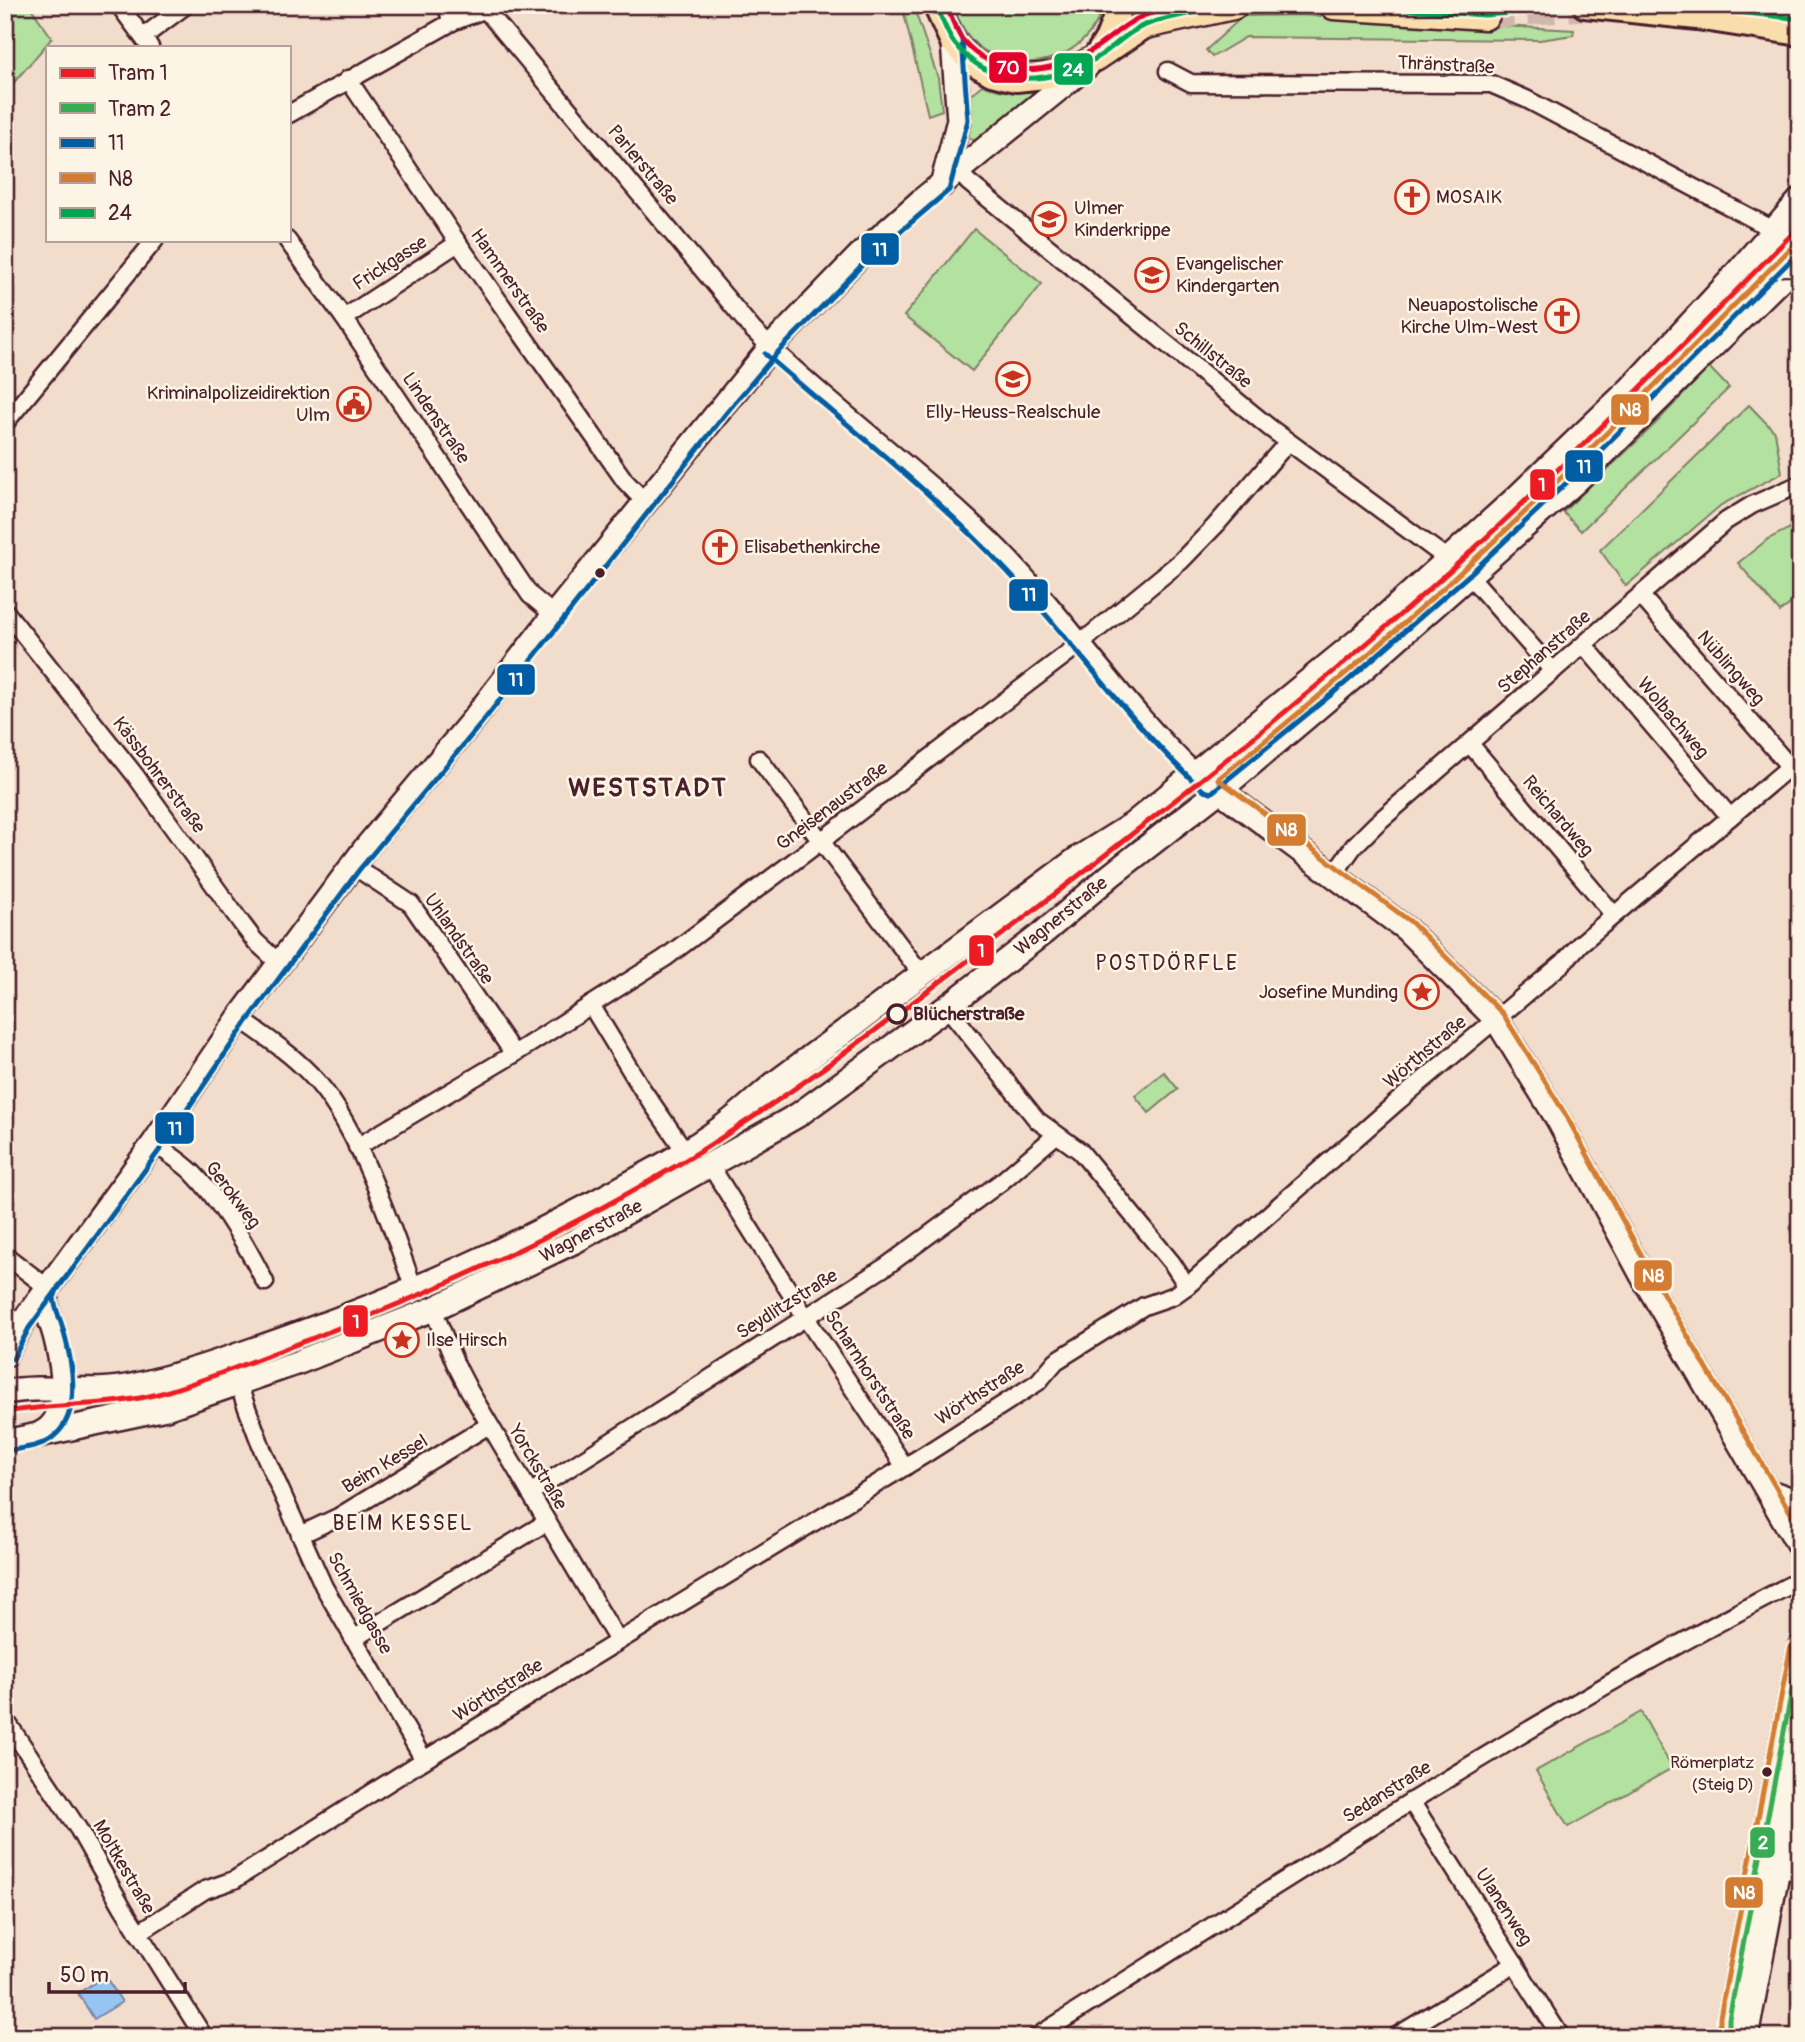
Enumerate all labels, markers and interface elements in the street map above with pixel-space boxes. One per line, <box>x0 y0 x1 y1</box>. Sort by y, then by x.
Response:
legend <box>46 46 290 242</box>
street label: Thränstraße <box>1397 50 1496 80</box>
line badge: 70 <box>988 51 1028 84</box>
line badge: 24 <box>1053 52 1094 86</box>
text: 70 <box>996 56 1020 80</box>
text: 24 <box>1062 58 1084 82</box>
text: Tram 1 <box>108 60 168 87</box>
text: Tram 2 <box>108 96 171 123</box>
street label: Parlerstraße <box>602 120 684 211</box>
text: 11 <box>108 130 124 157</box>
text: N8 <box>108 166 133 193</box>
church icon: MOSAIK <box>1393 178 1431 216</box>
place label: MOSAIK <box>1436 185 1502 209</box>
place label: Ulmer Kinderkrippe <box>1074 196 1171 242</box>
text: 24 <box>108 200 132 227</box>
school or university icon: Ulmer Kinderkrippe <box>1030 200 1068 238</box>
street label: Hammerstraße <box>465 224 555 338</box>
street label: Frickgasse <box>348 230 432 296</box>
line badge: 11 <box>860 232 900 266</box>
text: 11 <box>873 238 887 262</box>
place label: Evangelischer Kindergarten <box>1176 252 1284 298</box>
school or university icon: Evangelischer Kindergarten <box>1133 256 1171 294</box>
place label: Neuapostolische Kirche Ulm-West <box>1401 293 1539 339</box>
church icon: Neuapostolische Kirche Ulm-West <box>1543 297 1581 335</box>
street label: Schillstraße <box>1169 316 1257 394</box>
school or university icon: Elly-Heuss-Realschule <box>994 360 1032 398</box>
street label: Lindenstraße <box>397 368 476 469</box>
place label: Kriminalpolizeidirektion Ulm <box>147 381 330 427</box>
public building icon: Kriminalpolizeidirektion Ulm <box>335 385 373 423</box>
line badge: N8 <box>1610 393 1650 426</box>
text: N8 <box>1619 398 1642 422</box>
place label: Elly-Heuss-Realschule <box>926 400 1101 424</box>
line badge: 11 <box>1564 449 1604 483</box>
text: 11 <box>1577 455 1591 479</box>
line badge: 1 <box>1529 468 1556 501</box>
text: 1 <box>1538 473 1546 497</box>
church icon: Elisabethenkirche <box>701 528 739 566</box>
place label: Elisabethenkirche <box>744 535 881 559</box>
unlabelled marker <box>593 566 607 580</box>
line badge: 11 <box>1008 578 1049 612</box>
text: 11 <box>1022 583 1036 607</box>
street label: Stephanstraße <box>1492 604 1596 699</box>
street label: Nüblingweg <box>1692 625 1770 711</box>
line badge: 11 <box>496 663 536 696</box>
text: 11 <box>509 668 523 692</box>
street label: Wolbachweg <box>1632 672 1714 764</box>
street label: Kässbohrerstraße <box>107 712 211 839</box>
street label: Gneisenaustraße <box>771 756 893 856</box>
street label: Reichardweg <box>1517 771 1599 861</box>
district label: WESTSTADT <box>568 772 728 804</box>
line badge: N8 <box>1266 813 1307 847</box>
text: N8 <box>1275 818 1298 842</box>
street label: Wagnerstraße <box>1010 871 1113 961</box>
street label: Uhlandstraße <box>419 889 500 990</box>
line badge: 1 <box>968 934 995 967</box>
text: 1 <box>977 939 985 963</box>
district label: POSTDÖRFLE <box>1095 950 1239 977</box>
place icon: Josefine Munding <box>1403 973 1441 1011</box>
place label: Josefine Munding <box>1259 980 1398 1004</box>
place label: Blücherstraße <box>913 1002 1025 1026</box>
marker: Blücherstraße <box>887 1004 907 1024</box>
street label: Wörthstraße <box>1378 1010 1472 1094</box>
line badge: 11 <box>154 1111 195 1145</box>
text: 11 <box>168 1117 182 1141</box>
street label: Gerokweg <box>200 1157 266 1233</box>
street label: Wagnerstraße <box>535 1194 647 1268</box>
line badge: N8 <box>1633 1259 1673 1292</box>
street label: Seydlitzstraße <box>732 1263 843 1345</box>
text: N8 <box>1642 1264 1665 1288</box>
line badge: 1 <box>342 1304 369 1338</box>
street label: Scharnhorststraße <box>819 1306 921 1445</box>
text: 1 <box>352 1310 360 1334</box>
place icon: Ilse Hirsch <box>383 1321 421 1359</box>
place label: Ilse Hirsch <box>426 1328 507 1352</box>
street label: Wörthstraße <box>931 1355 1030 1431</box>
street label: Yorckstraße <box>503 1419 573 1515</box>
street label: Beim Kessel <box>338 1429 432 1499</box>
district label: BEIM KESSEL <box>332 1510 474 1537</box>
street label: Schmiedgasse <box>322 1548 398 1659</box>
street label: Wörthstraße <box>449 1653 548 1727</box>
place label: Römerplatz (Steig D) <box>1670 1752 1754 1795</box>
street label: Sedanstraße <box>1338 1755 1436 1829</box>
marker: Römerplatz (Steig D) <box>1760 1765 1774 1779</box>
street label: Moltkestraße <box>87 1816 161 1919</box>
line badge: 2 <box>1749 1826 1776 1859</box>
text: 2 <box>1758 1831 1769 1855</box>
street label: Ulanenweg <box>1470 1864 1538 1950</box>
line badge: N8 <box>1724 1876 1764 1909</box>
text: N8 <box>1733 1881 1756 1905</box>
scale bar <box>49 1951 186 1995</box>
text: 50 m <box>60 1962 109 1989</box>

